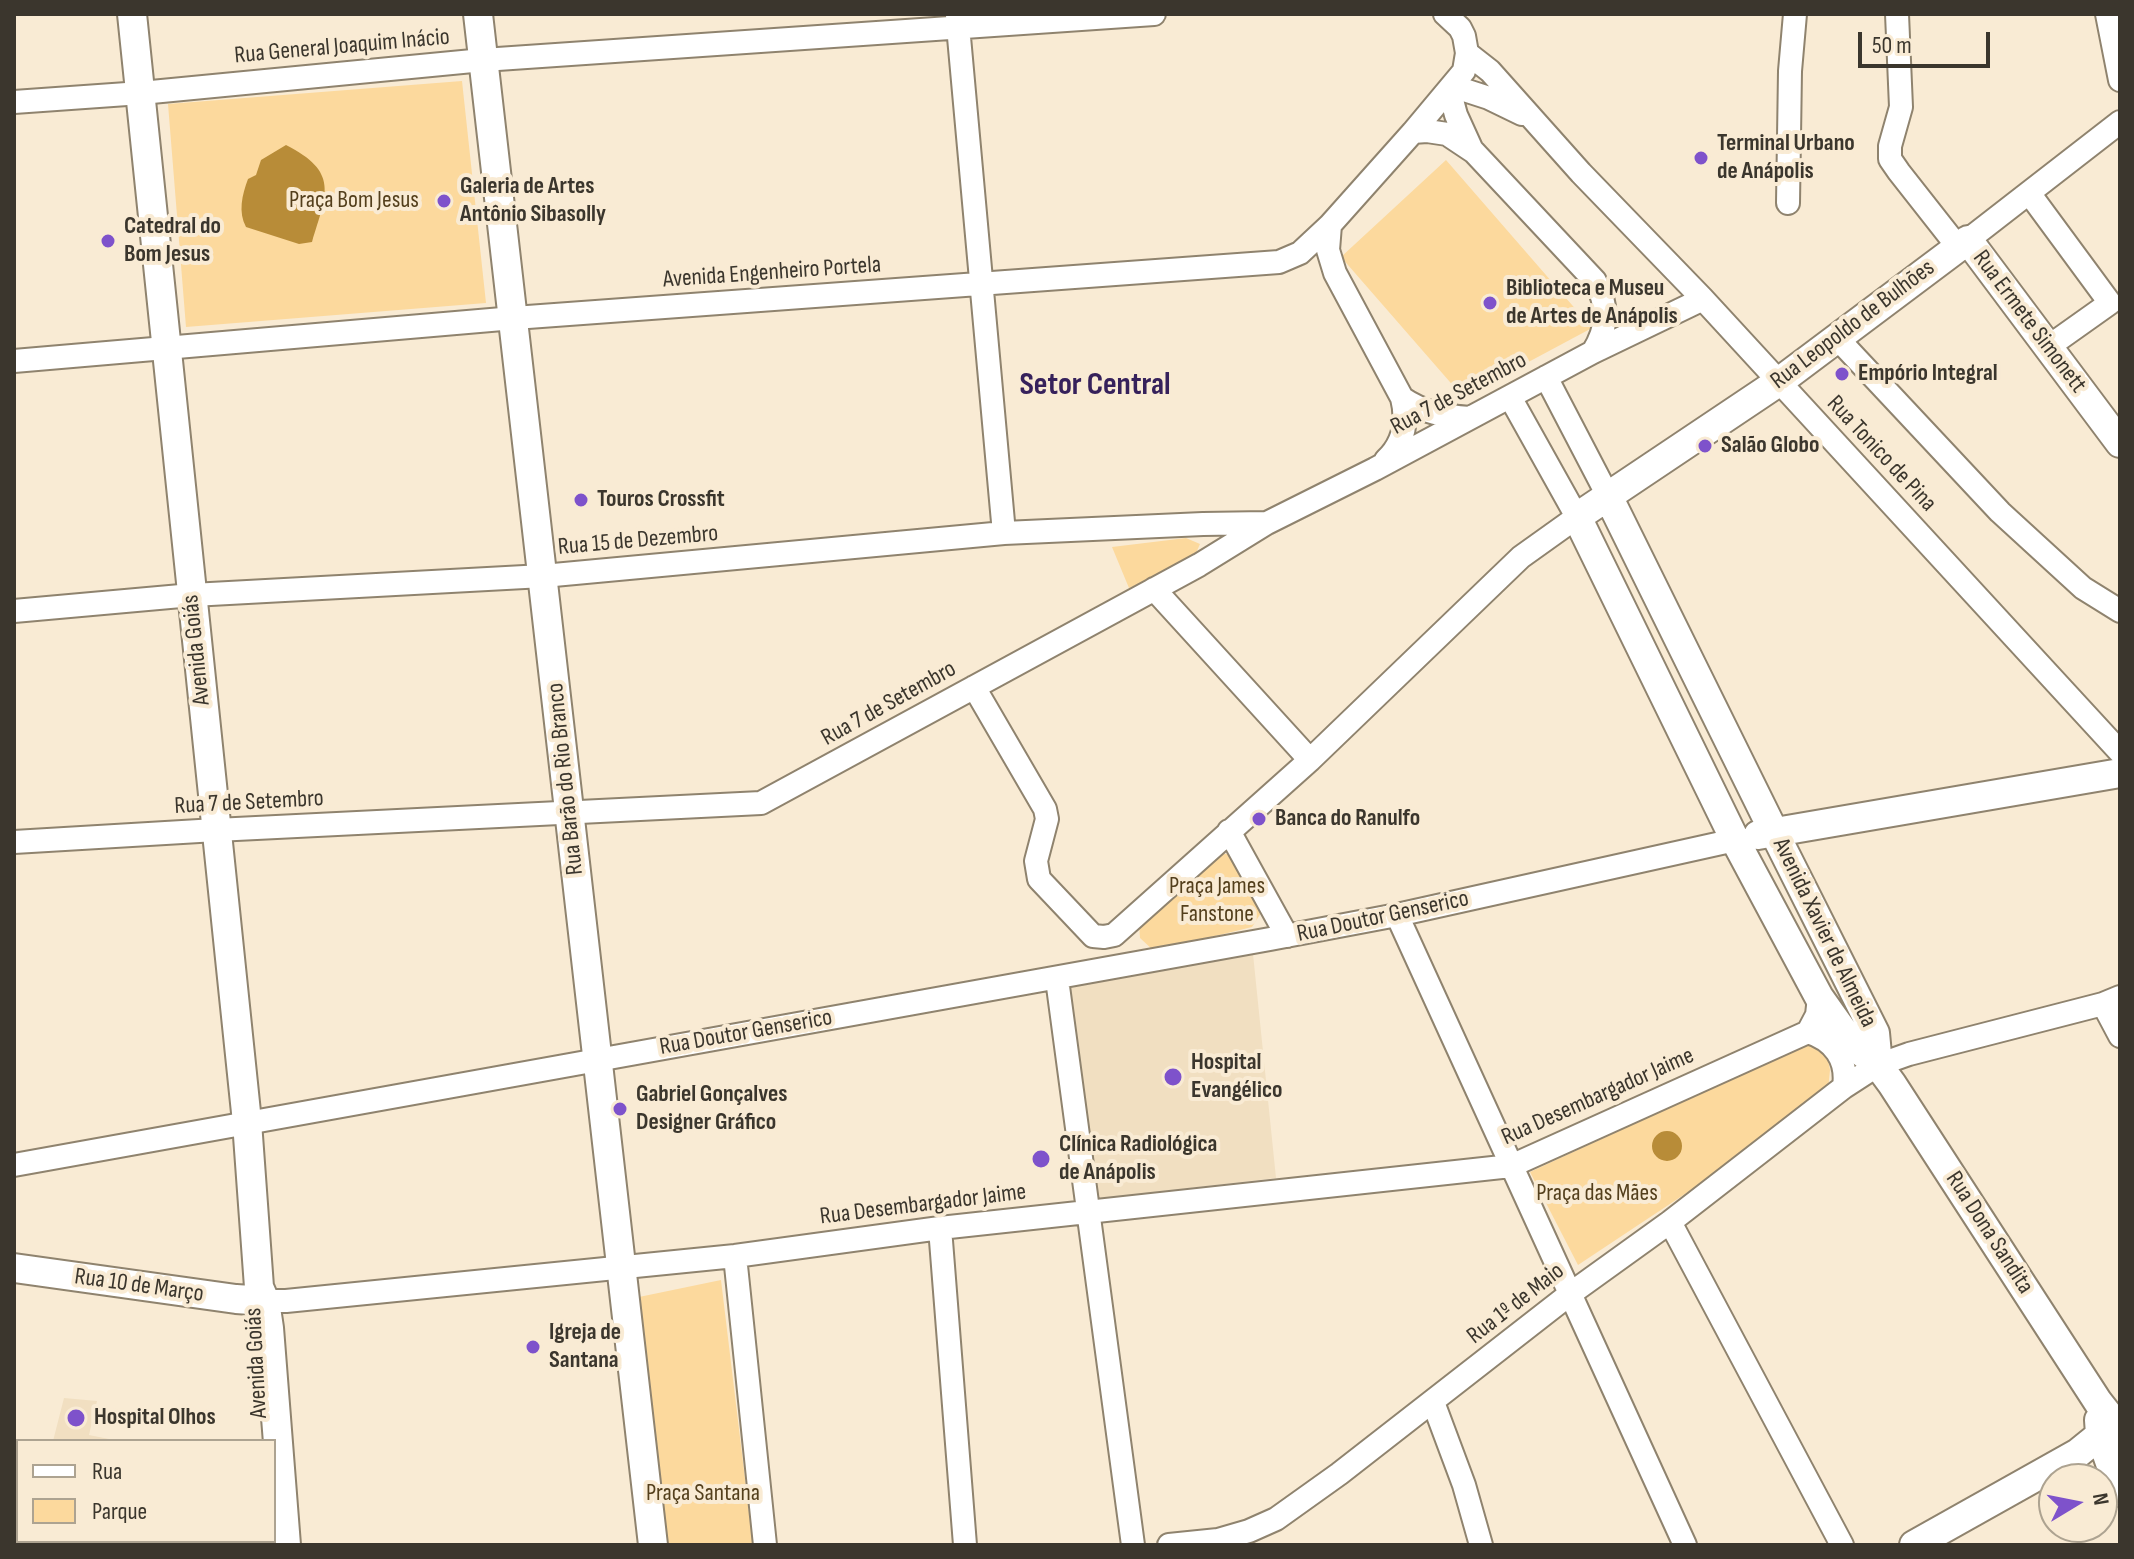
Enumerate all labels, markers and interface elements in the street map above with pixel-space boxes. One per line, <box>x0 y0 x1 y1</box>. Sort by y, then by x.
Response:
scale bar <box>1862 16 1994 66</box>
street label: Rua General Joaquim Inácio <box>233 23 451 71</box>
text: 50 m <box>1872 31 1912 60</box>
place label: Terminal Urbano de Anápolis <box>1717 130 1855 186</box>
marker: Terminal Urbano de Anápolis <box>1692 149 1710 167</box>
place label: Galeria de Artes Antônio Sibasolly <box>460 173 606 229</box>
park label: Praça Bom Jesus <box>289 187 419 215</box>
marker: Galeria de Artes Antônio Sibasolly <box>435 192 453 210</box>
place label: Catedral do Bom Jesus <box>124 213 221 269</box>
marker: Catedral do Bom Jesus <box>99 232 117 250</box>
street label: Rua Ermete Simonett <box>1966 245 2092 399</box>
street label: Avenida Engenheiro Portela <box>662 251 882 295</box>
street label: Rua Leopoldo de Bulhões <box>1765 254 1941 396</box>
place label: Biblioteca e Museu de Artes de Anápolis <box>1506 275 1678 331</box>
marker: Biblioteca e Museu de Artes de Anápolis <box>1481 294 1499 312</box>
street label: Rua 7 de Setembro <box>1386 346 1532 442</box>
place label: Empório Integral <box>1858 360 1998 388</box>
marker: Empório Integral <box>1833 365 1851 383</box>
district label: Setor Central <box>1019 367 1171 405</box>
street label: Rua Tonico de Pina <box>1820 390 1942 518</box>
place label: Salão Globo <box>1721 432 1819 460</box>
marker: Salão Globo <box>1696 437 1714 455</box>
place label: Touros Crossfit <box>597 486 725 514</box>
marker: Touros Crossfit <box>572 491 590 509</box>
street label: Rua 15 de Dezembro <box>557 520 719 562</box>
street label: Avenida Goiás <box>177 593 217 707</box>
street label: Rua 7 de Setembro <box>817 655 961 753</box>
street label: Rua Barão do Rio Branco <box>542 682 590 876</box>
street label: Rua 7 de Setembro <box>174 785 324 821</box>
place label: Banca do Ranulfo <box>1275 805 1420 833</box>
marker: Banca do Ranulfo <box>1250 810 1268 828</box>
street label: Avenida Xavier de Almeida <box>1766 834 1882 1032</box>
park label: Praça James Fanstone <box>1169 873 1265 929</box>
street label: Rua Doutor Genserico <box>1295 885 1471 949</box>
street label: Rua Doutor Genserico <box>657 1004 835 1062</box>
street label: Rua Desembargador Jaime <box>1497 1042 1699 1152</box>
place label: Hospital Evangélico <box>1191 1049 1282 1105</box>
marker: Hospital Evangélico <box>1162 1066 1184 1088</box>
place label: Gabriel Gonçalves Designer Gráfico <box>636 1081 788 1137</box>
marker: Gabriel Gonçalves Designer Gráfico <box>611 1100 629 1118</box>
place label: Clínica Radiológica de Anápolis <box>1059 1131 1217 1187</box>
marker: Clínica Radiológica de Anápolis <box>1030 1148 1052 1170</box>
street label: Rua Dona Sandita <box>1939 1166 2039 1300</box>
street label: Rua Desembargador Jaime <box>818 1178 1028 1232</box>
park label: Praça das Mães <box>1536 1180 1658 1208</box>
street label: Rua 1º de Maio <box>1462 1257 1570 1351</box>
street label: Rua 10 de Março <box>73 1263 205 1309</box>
street label: Avenida Goiás <box>240 1307 274 1419</box>
place label: Igreja de Santana <box>549 1319 621 1375</box>
marker: Igreja de Santana <box>524 1338 542 1356</box>
place label: Hospital Olhos <box>94 1404 216 1432</box>
marker: Hospital Olhos <box>65 1407 87 1429</box>
legend <box>16 1439 276 1543</box>
text: Rua <box>92 1457 122 1486</box>
north arrow <box>2038 1463 2118 1543</box>
park label: Praça Santana <box>646 1480 760 1508</box>
text: N <box>2086 1491 2114 1507</box>
text: Parque <box>92 1497 147 1526</box>

